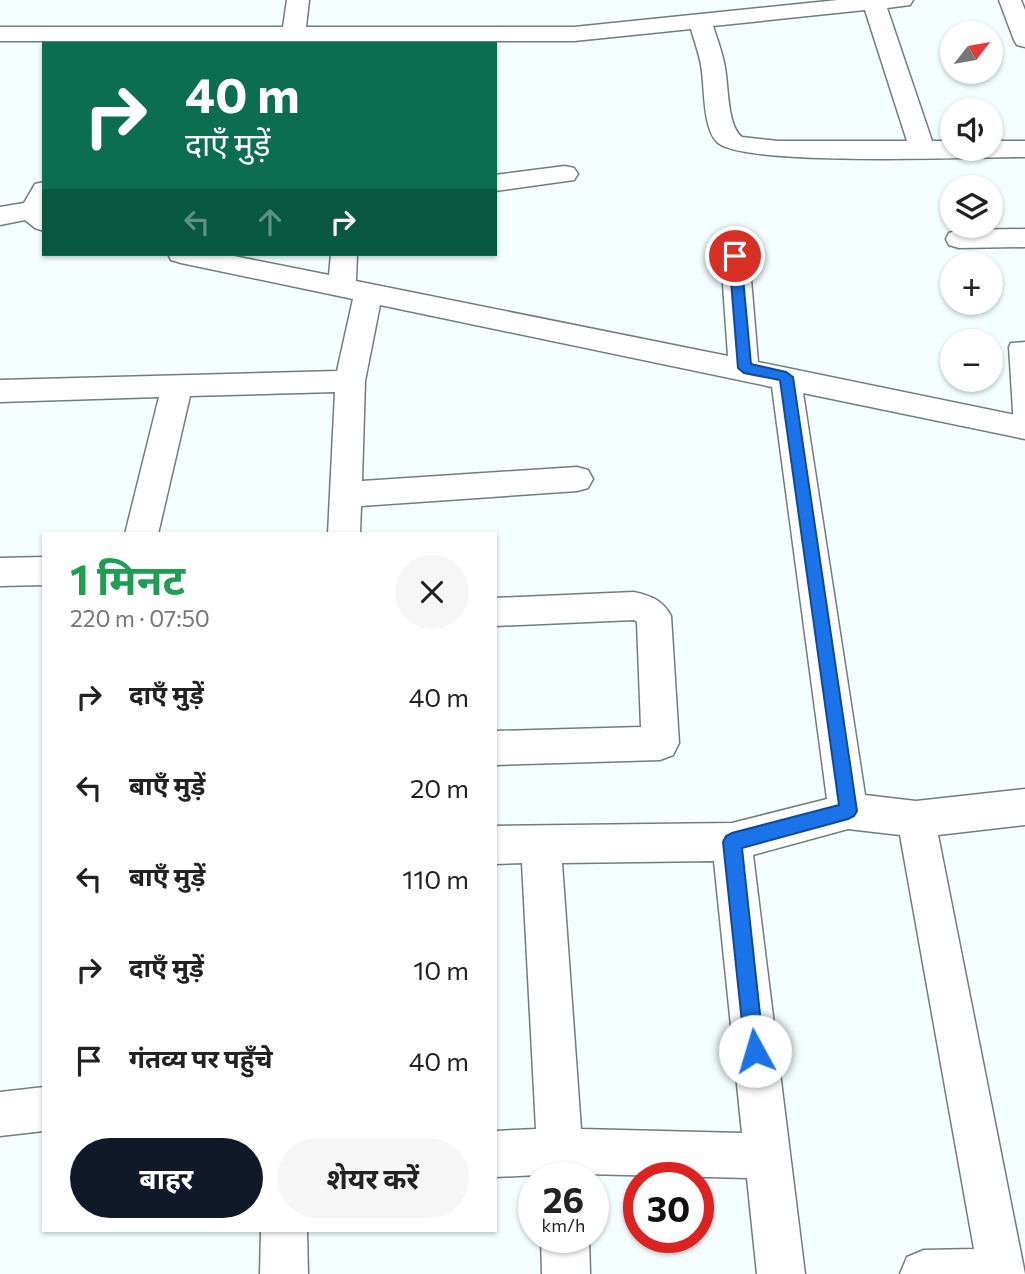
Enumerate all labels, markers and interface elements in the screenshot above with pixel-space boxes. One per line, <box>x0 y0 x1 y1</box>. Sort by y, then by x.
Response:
north arrow <box>940 21 1003 84</box>
map controls <box>940 21 1003 392</box>
text: 40 m <box>185 63 300 123</box>
icon: right <box>70 70 161 161</box>
button: sound <box>940 98 1003 161</box>
text: दाएँ मुड़ें <box>185 123 270 163</box>
button: layers <box>940 175 1003 238</box>
icon: left <box>178 203 216 241</box>
icon: ahead <box>251 203 289 241</box>
icon: right <box>324 203 362 241</box>
pin <box>705 226 765 286</box>
icon: arrive <box>716 237 754 275</box>
button: + <box>940 252 1003 315</box>
button: − <box>940 329 1003 392</box>
text: 1 मिनट <box>70 552 185 604</box>
button: close <box>395 555 469 629</box>
text: 220 m · 07:50 <box>70 604 210 632</box>
icon: right <box>70 678 108 716</box>
text: दाएँ मुड़ें <box>129 678 204 709</box>
text: 40 m <box>409 681 469 712</box>
icon: left <box>70 769 108 807</box>
text: बाएँ मुड़ें <box>129 769 205 800</box>
text: 20 m <box>410 772 469 803</box>
icon: left <box>70 860 108 898</box>
text: बाएँ मुड़ें <box>129 860 205 891</box>
text: 110 m <box>402 863 469 894</box>
icon: right <box>70 951 108 989</box>
text: दाएँ मुड़ें <box>129 951 204 982</box>
text: 10 m <box>413 954 469 985</box>
position arrow <box>718 1014 792 1088</box>
icon: arrive <box>70 1042 108 1080</box>
text: गंतव्य पर पहुँचे <box>129 1042 273 1073</box>
text: 40 m <box>409 1045 469 1076</box>
button: बाहर <box>70 1138 263 1218</box>
button: शेयर करें <box>277 1138 469 1218</box>
speed limit sign: 30 <box>623 1162 714 1253</box>
text: 26 <box>543 1177 584 1220</box>
text: km/h <box>542 1214 585 1236</box>

